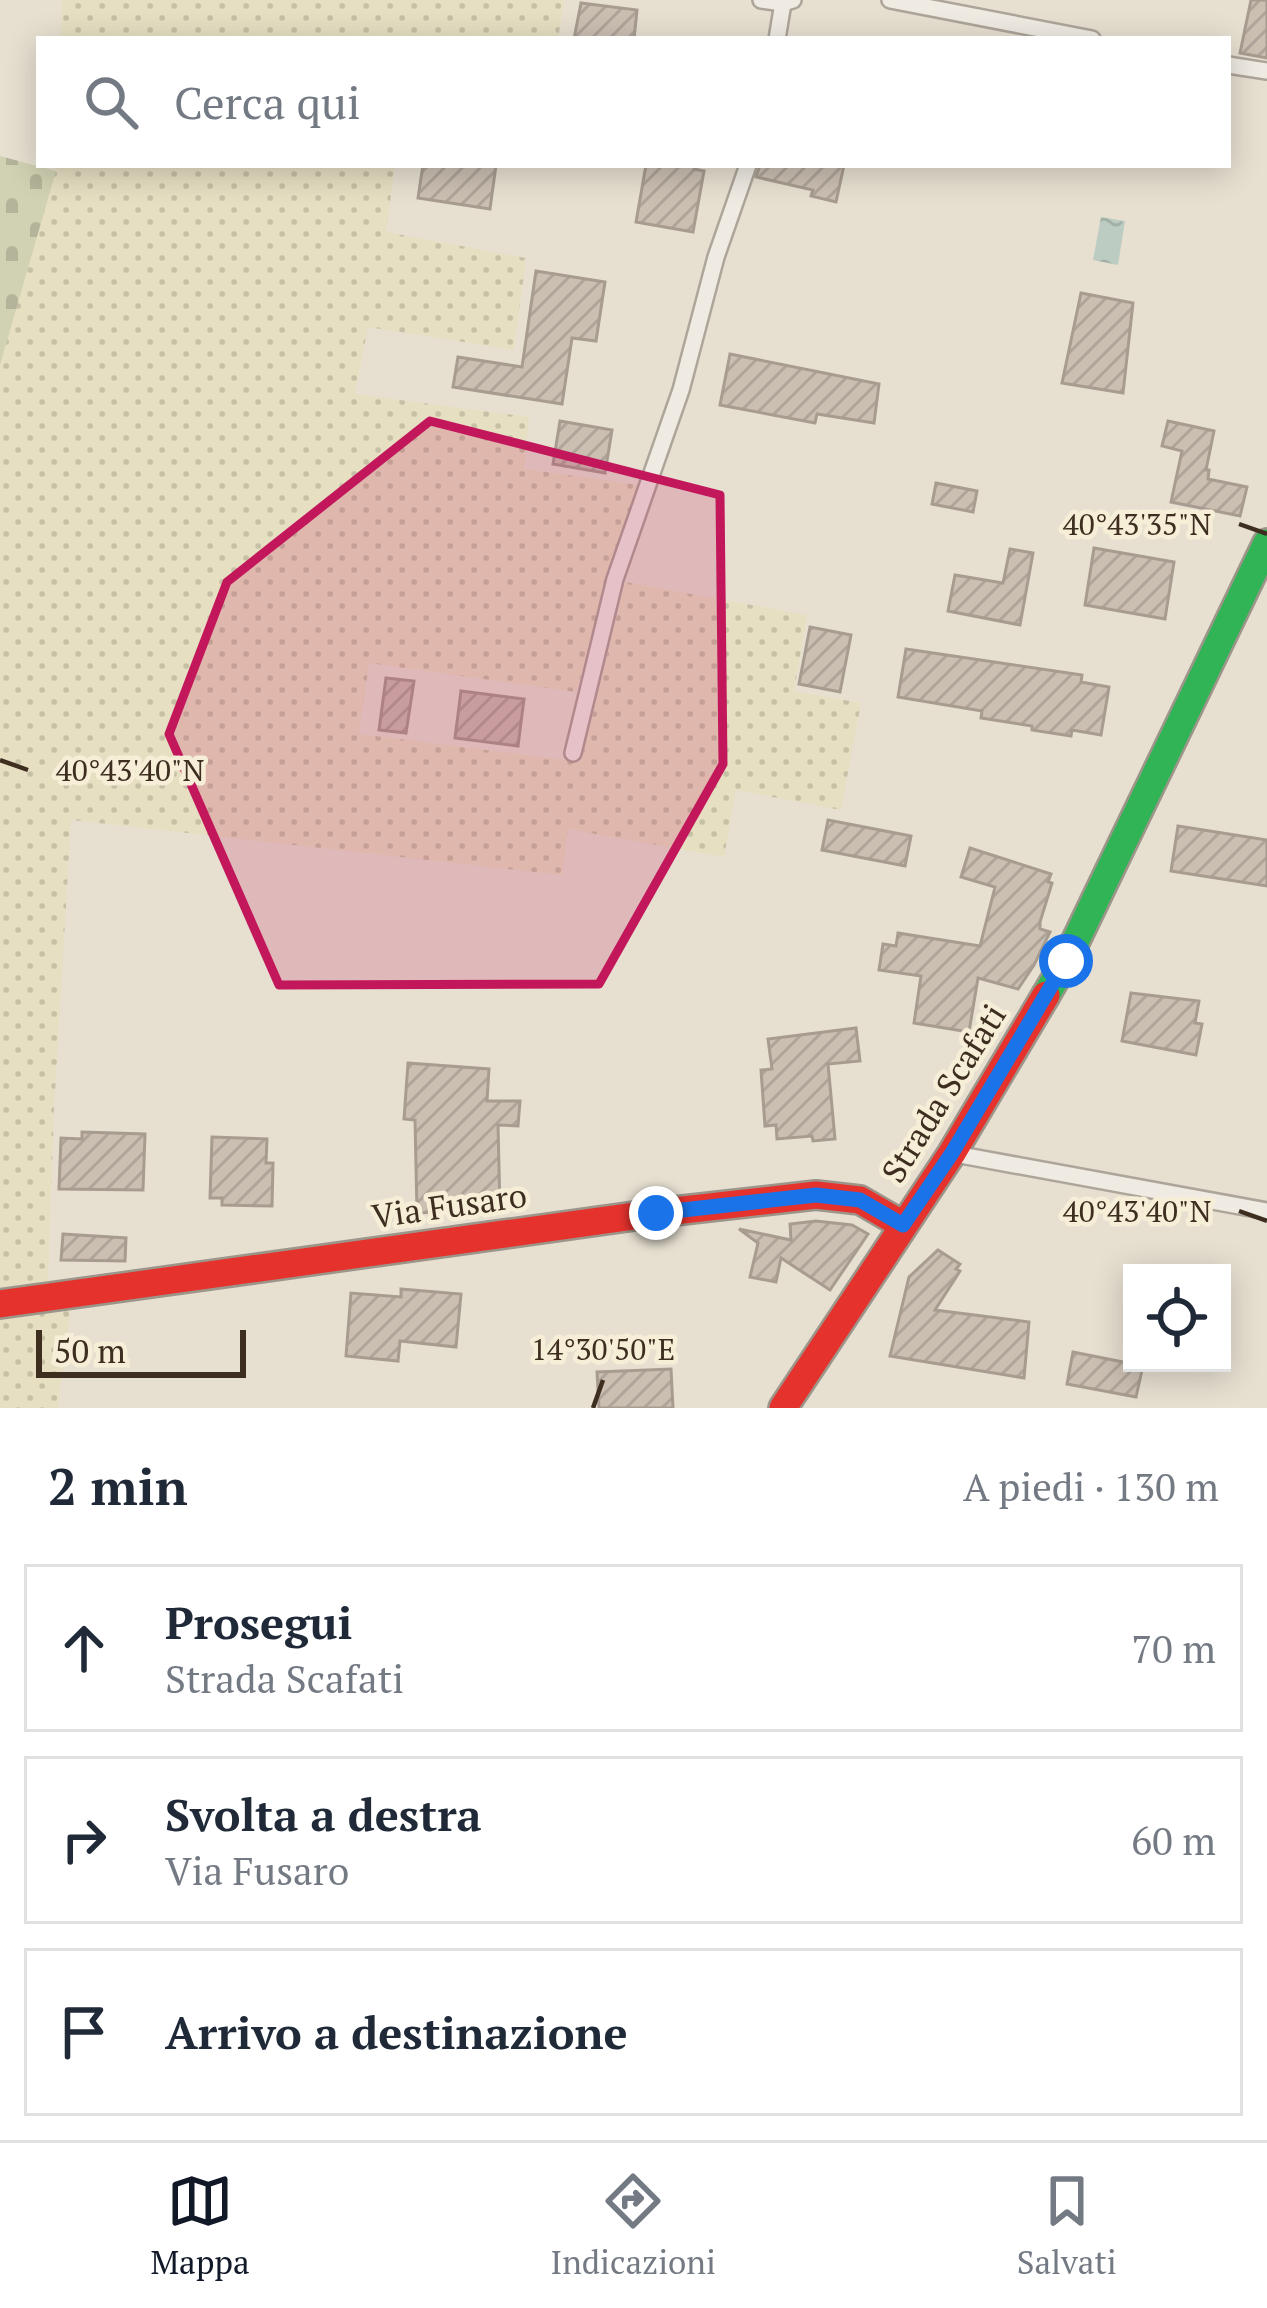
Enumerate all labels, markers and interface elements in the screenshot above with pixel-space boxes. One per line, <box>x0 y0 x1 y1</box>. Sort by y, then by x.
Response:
search box <box>36 36 1231 168</box>
icon: search <box>78 69 144 135</box>
text: Cerca qui <box>174 72 360 132</box>
text: 40°43'35"N <box>1063 504 1211 544</box>
text: 40°43'40"N <box>56 750 204 790</box>
route start <box>1039 934 1093 988</box>
street label: Strada Scafati <box>871 996 1015 1190</box>
street label: Via Fusaro <box>369 1173 529 1237</box>
route end <box>629 1186 683 1240</box>
text: 40°43'40"N <box>1063 1191 1211 1231</box>
map controls <box>1123 1264 1231 1372</box>
button: locate <box>1123 1264 1231 1372</box>
scale bar <box>36 1324 246 1377</box>
text: 50 m <box>54 1329 126 1372</box>
text: 14°30'50"E <box>531 1329 675 1369</box>
text: 2 min <box>48 1452 188 1520</box>
text: A piedi · 130 m <box>963 1460 1219 1512</box>
text: Prosegui <box>165 1592 352 1652</box>
icon: ahead <box>51 1615 117 1681</box>
text: 70 m <box>1131 1622 1216 1674</box>
text: Strada Scafati <box>165 1652 404 1704</box>
text: Svolta a destra <box>165 1784 482 1844</box>
icon: right <box>51 1807 117 1873</box>
text: 60 m <box>1131 1814 1216 1866</box>
text: Via Fusaro <box>165 1844 349 1896</box>
icon: arrive <box>51 1999 117 2065</box>
text: Arrivo a destinazione <box>165 2002 628 2062</box>
tab: Mappa <box>150 2168 250 2283</box>
tab: Indicazioni <box>551 2168 716 2283</box>
tab: Salvati <box>1017 2168 1117 2283</box>

